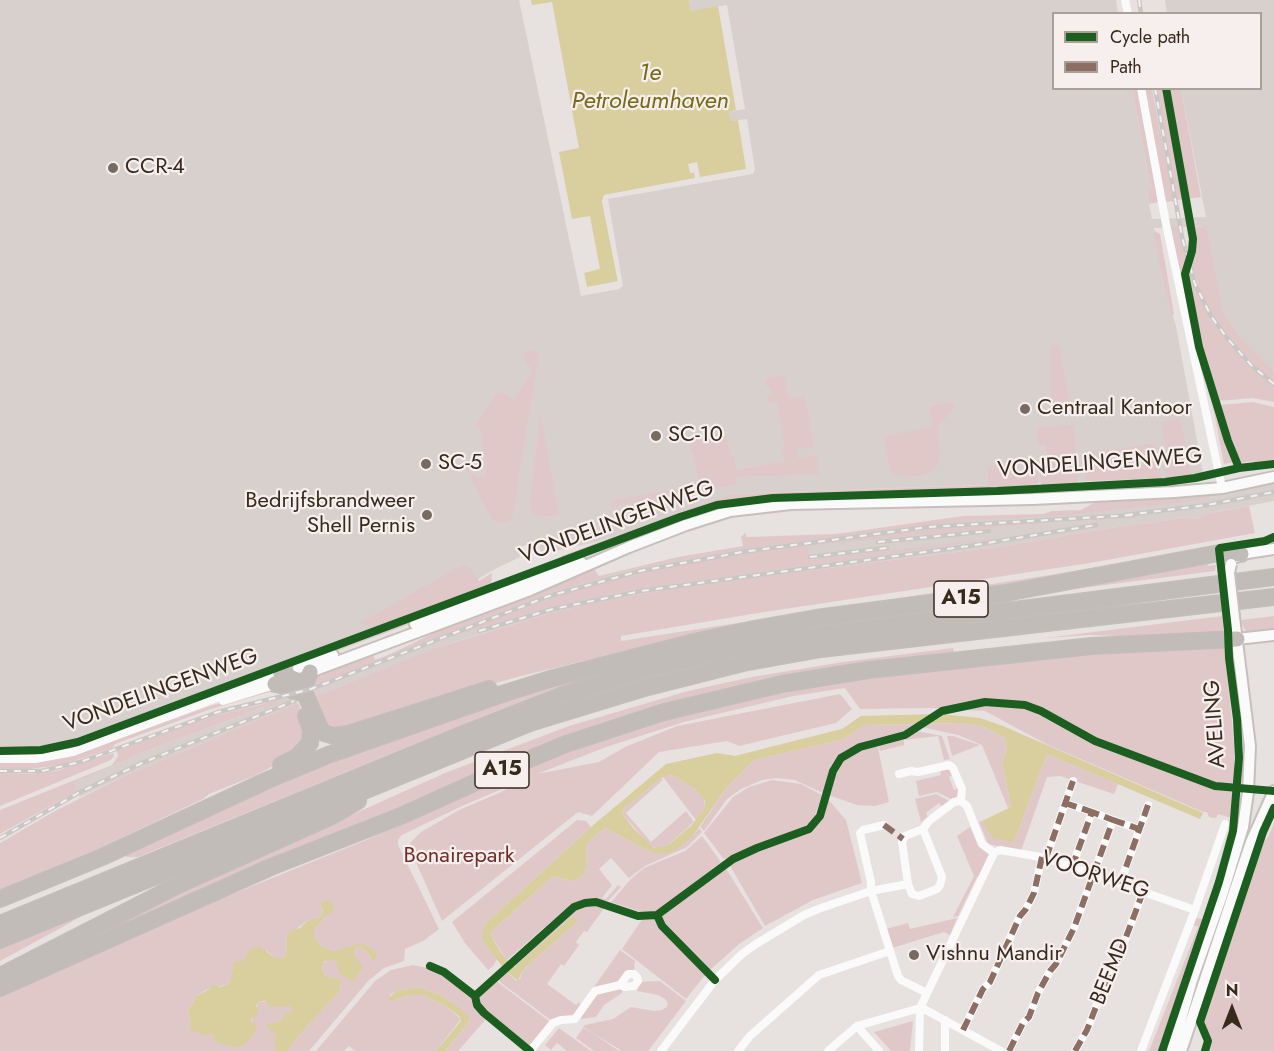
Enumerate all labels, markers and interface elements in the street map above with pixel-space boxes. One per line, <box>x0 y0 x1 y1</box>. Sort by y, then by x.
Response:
legend <box>1052 12 1262 90</box>
text: Cycle path <box>1110 24 1190 50</box>
text: Path <box>1110 54 1142 80</box>
water label: 1e Petroleumhaven <box>571 60 729 116</box>
place label: CCR-4 <box>125 155 185 181</box>
marker: CCR-4 <box>106 161 120 175</box>
place label: Centraal Kantoor <box>1037 396 1192 422</box>
marker: Centraal Kantoor <box>1018 402 1032 416</box>
place label: SC-10 <box>668 423 723 449</box>
marker: SC-10 <box>649 429 663 443</box>
street label: VONDELINGENWEG <box>997 444 1203 484</box>
place label: SC-5 <box>438 451 482 477</box>
marker: SC-5 <box>419 457 433 471</box>
street label: VONDELINGENWEG <box>516 476 718 570</box>
place label: Bedrijfsbrandweer Shell Pernis <box>245 489 415 540</box>
marker: Bedrijfsbrandweer Shell Pernis <box>420 508 434 522</box>
road number: A15 <box>934 581 988 617</box>
street label: VONDELINGENWEG <box>60 644 262 738</box>
street label: AVELING <box>1200 679 1232 769</box>
road number: A15 <box>475 752 529 788</box>
park label: Bonairepark <box>403 844 515 870</box>
street label: VOORWEG <box>1038 846 1152 906</box>
street label: BEEMD <box>1086 935 1136 1009</box>
place label: Vishnu Mandir <box>926 942 1062 968</box>
marker: Vishnu Mandir <box>907 948 921 962</box>
north arrow <box>1202 979 1262 1039</box>
text: N <box>1226 979 1238 1002</box>

